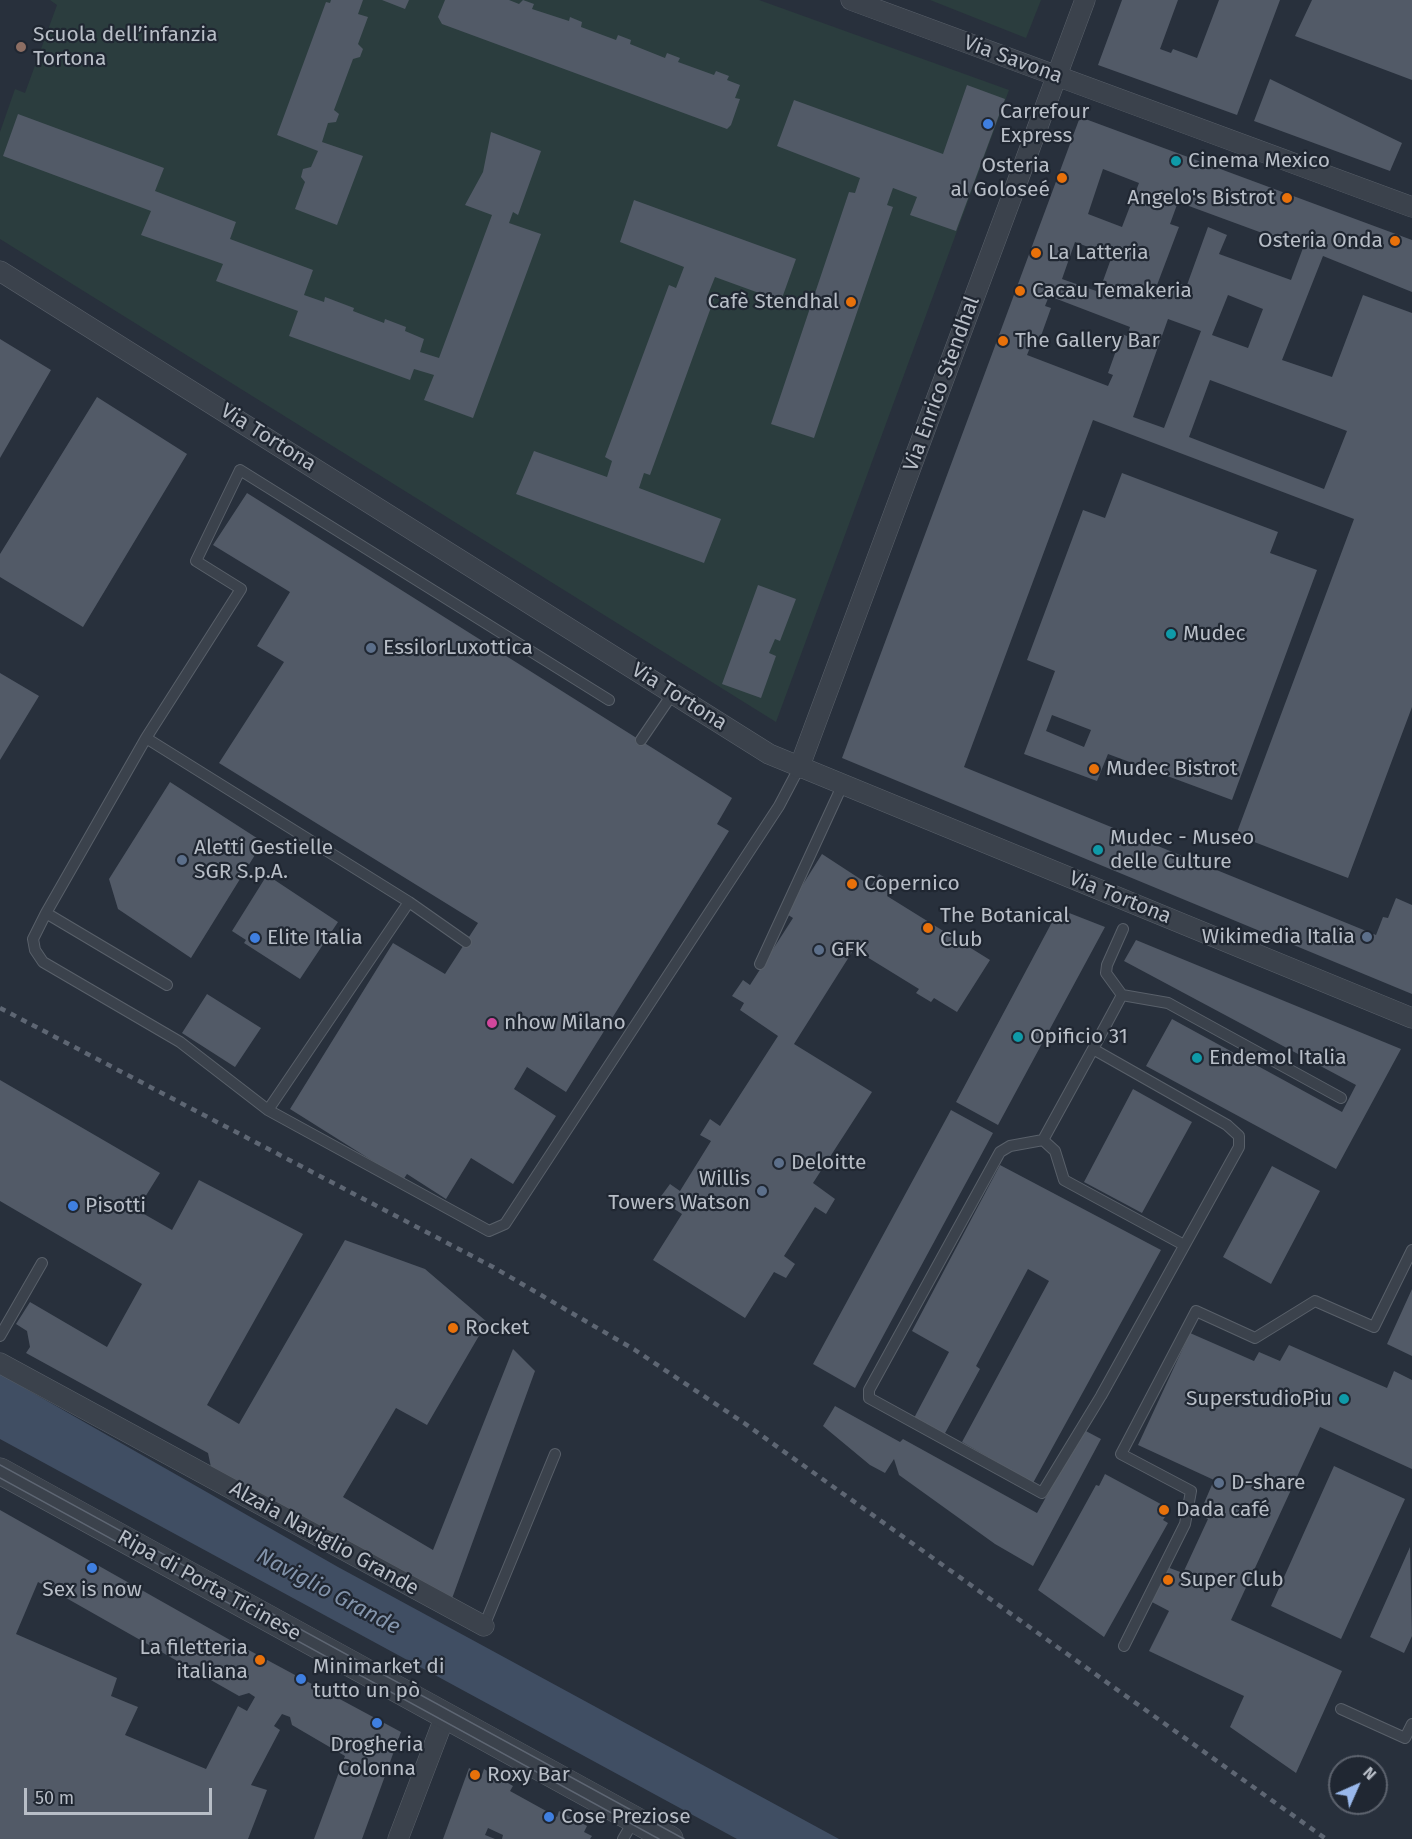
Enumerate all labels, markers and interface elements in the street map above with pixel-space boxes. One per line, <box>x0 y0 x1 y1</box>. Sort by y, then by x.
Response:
place label: Scuola dell’infanzia Tortona <box>33 22 218 72</box>
street label: Via Savona <box>960 30 1066 90</box>
marker: Scuola dell’infanzia Tortona <box>14 40 28 54</box>
place label: Carrefour Express <box>1000 99 1089 149</box>
marker: Carrefour Express <box>981 117 995 131</box>
place label: Cinema Mexico <box>1188 148 1330 174</box>
place label: Osteria al Goloseé <box>951 153 1050 203</box>
marker: Cinema Mexico <box>1169 154 1183 168</box>
marker: Osteria al Goloseé <box>1055 171 1069 185</box>
place label: Angelo's Bistrot <box>1127 185 1275 211</box>
marker: Angelo's Bistrot <box>1280 191 1294 205</box>
place label: Osteria Onda <box>1258 228 1383 254</box>
marker: Osteria Onda <box>1388 234 1402 248</box>
place label: La Latteria <box>1048 240 1149 266</box>
marker: La Latteria <box>1029 246 1043 260</box>
place label: Cacau Temakeria <box>1032 278 1192 304</box>
marker: Cacau Temakeria <box>1013 284 1027 298</box>
place label: Cafè Stendhal <box>707 289 839 315</box>
street label: Via Enrico Stendhal <box>899 293 985 475</box>
marker: Cafè Stendhal <box>844 295 858 309</box>
place label: The Gallery Bar <box>1015 328 1160 354</box>
marker: The Gallery Bar <box>996 334 1010 348</box>
street label: Via Tortona <box>216 399 320 477</box>
place label: Mudec <box>1183 621 1246 647</box>
marker: Mudec <box>1164 627 1178 641</box>
place label: EssilorLuxottica <box>383 635 533 661</box>
marker: EssilorLuxottica <box>364 641 378 655</box>
street label: Via Tortona <box>627 658 731 736</box>
place label: Mudec Bistrot <box>1106 756 1238 782</box>
marker: Mudec Bistrot <box>1087 762 1101 776</box>
place label: Mudec - Museo delle Culture <box>1110 825 1254 875</box>
place label: Aletti Gestielle SGR S.p.A. <box>194 835 333 885</box>
marker: Mudec - Museo delle Culture <box>1091 843 1105 857</box>
marker: Aletti Gestielle SGR S.p.A. <box>175 853 189 867</box>
street label: Via Tortona <box>1065 866 1175 930</box>
place label: Copernico <box>864 871 960 897</box>
marker: Copernico <box>845 877 859 891</box>
place label: The Botanical Club <box>940 903 1069 953</box>
marker: The Botanical Club <box>921 921 935 935</box>
place label: Wikimedia Italia <box>1202 924 1355 950</box>
place label: Elite Italia <box>267 925 363 951</box>
marker: Wikimedia Italia <box>1360 930 1374 944</box>
marker: Elite Italia <box>248 931 262 945</box>
place label: GFK <box>831 937 867 963</box>
marker: GFK <box>812 943 826 957</box>
place label: nhow Milano <box>504 1010 626 1036</box>
marker: nhow Milano <box>485 1016 499 1030</box>
place label: Opificio 31 <box>1030 1024 1128 1050</box>
marker: Opificio 31 <box>1011 1030 1025 1044</box>
place label: Endemol Italia <box>1209 1045 1347 1071</box>
marker: Endemol Italia <box>1190 1051 1204 1065</box>
place label: Deloitte <box>791 1150 866 1176</box>
marker: Deloitte <box>772 1156 786 1170</box>
place label: Willis Towers Watson <box>608 1166 750 1216</box>
marker: Willis Towers Watson <box>755 1184 769 1198</box>
place label: Pisotti <box>85 1193 146 1219</box>
marker: Pisotti <box>66 1199 80 1213</box>
place label: Rocket <box>465 1315 529 1341</box>
marker: Rocket <box>446 1321 460 1335</box>
place label: SuperstudioPiu <box>1186 1386 1332 1412</box>
marker: SuperstudioPiu <box>1337 1392 1351 1406</box>
place label: D-share <box>1231 1470 1305 1496</box>
street label: Alzaia Naviglio Grande <box>225 1476 423 1602</box>
marker: D-share <box>1212 1476 1226 1490</box>
place label: Dada café <box>1176 1497 1270 1523</box>
marker: Dada café <box>1157 1503 1171 1517</box>
street label: Ripa di Porta Ticinese <box>113 1525 305 1647</box>
water label: Naviglio Grande <box>252 1543 404 1641</box>
marker: Sex is now <box>85 1561 99 1575</box>
place label: Super Club <box>1180 1567 1284 1593</box>
marker: Super Club <box>1161 1573 1175 1587</box>
place label: Sex is now <box>42 1577 142 1603</box>
place label: La filetteria italiana <box>139 1635 248 1685</box>
marker: La filetteria italiana <box>253 1653 267 1667</box>
place label: Minimarket di tutto un pò <box>313 1654 445 1704</box>
marker: Minimarket di tutto un pò <box>294 1672 308 1686</box>
marker: Drogheria Colonna <box>370 1716 384 1730</box>
place label: Drogheria Colonna <box>330 1732 424 1782</box>
north arrow <box>1328 1755 1388 1815</box>
place label: Roxy Bar <box>487 1762 570 1788</box>
text: N <box>1359 1763 1380 1784</box>
marker: Roxy Bar <box>468 1768 482 1782</box>
scale bar <box>27 1776 214 1814</box>
text: 50 m <box>35 1787 74 1809</box>
place label: Cose Preziose <box>561 1804 691 1830</box>
marker: Cose Preziose <box>542 1810 556 1824</box>

